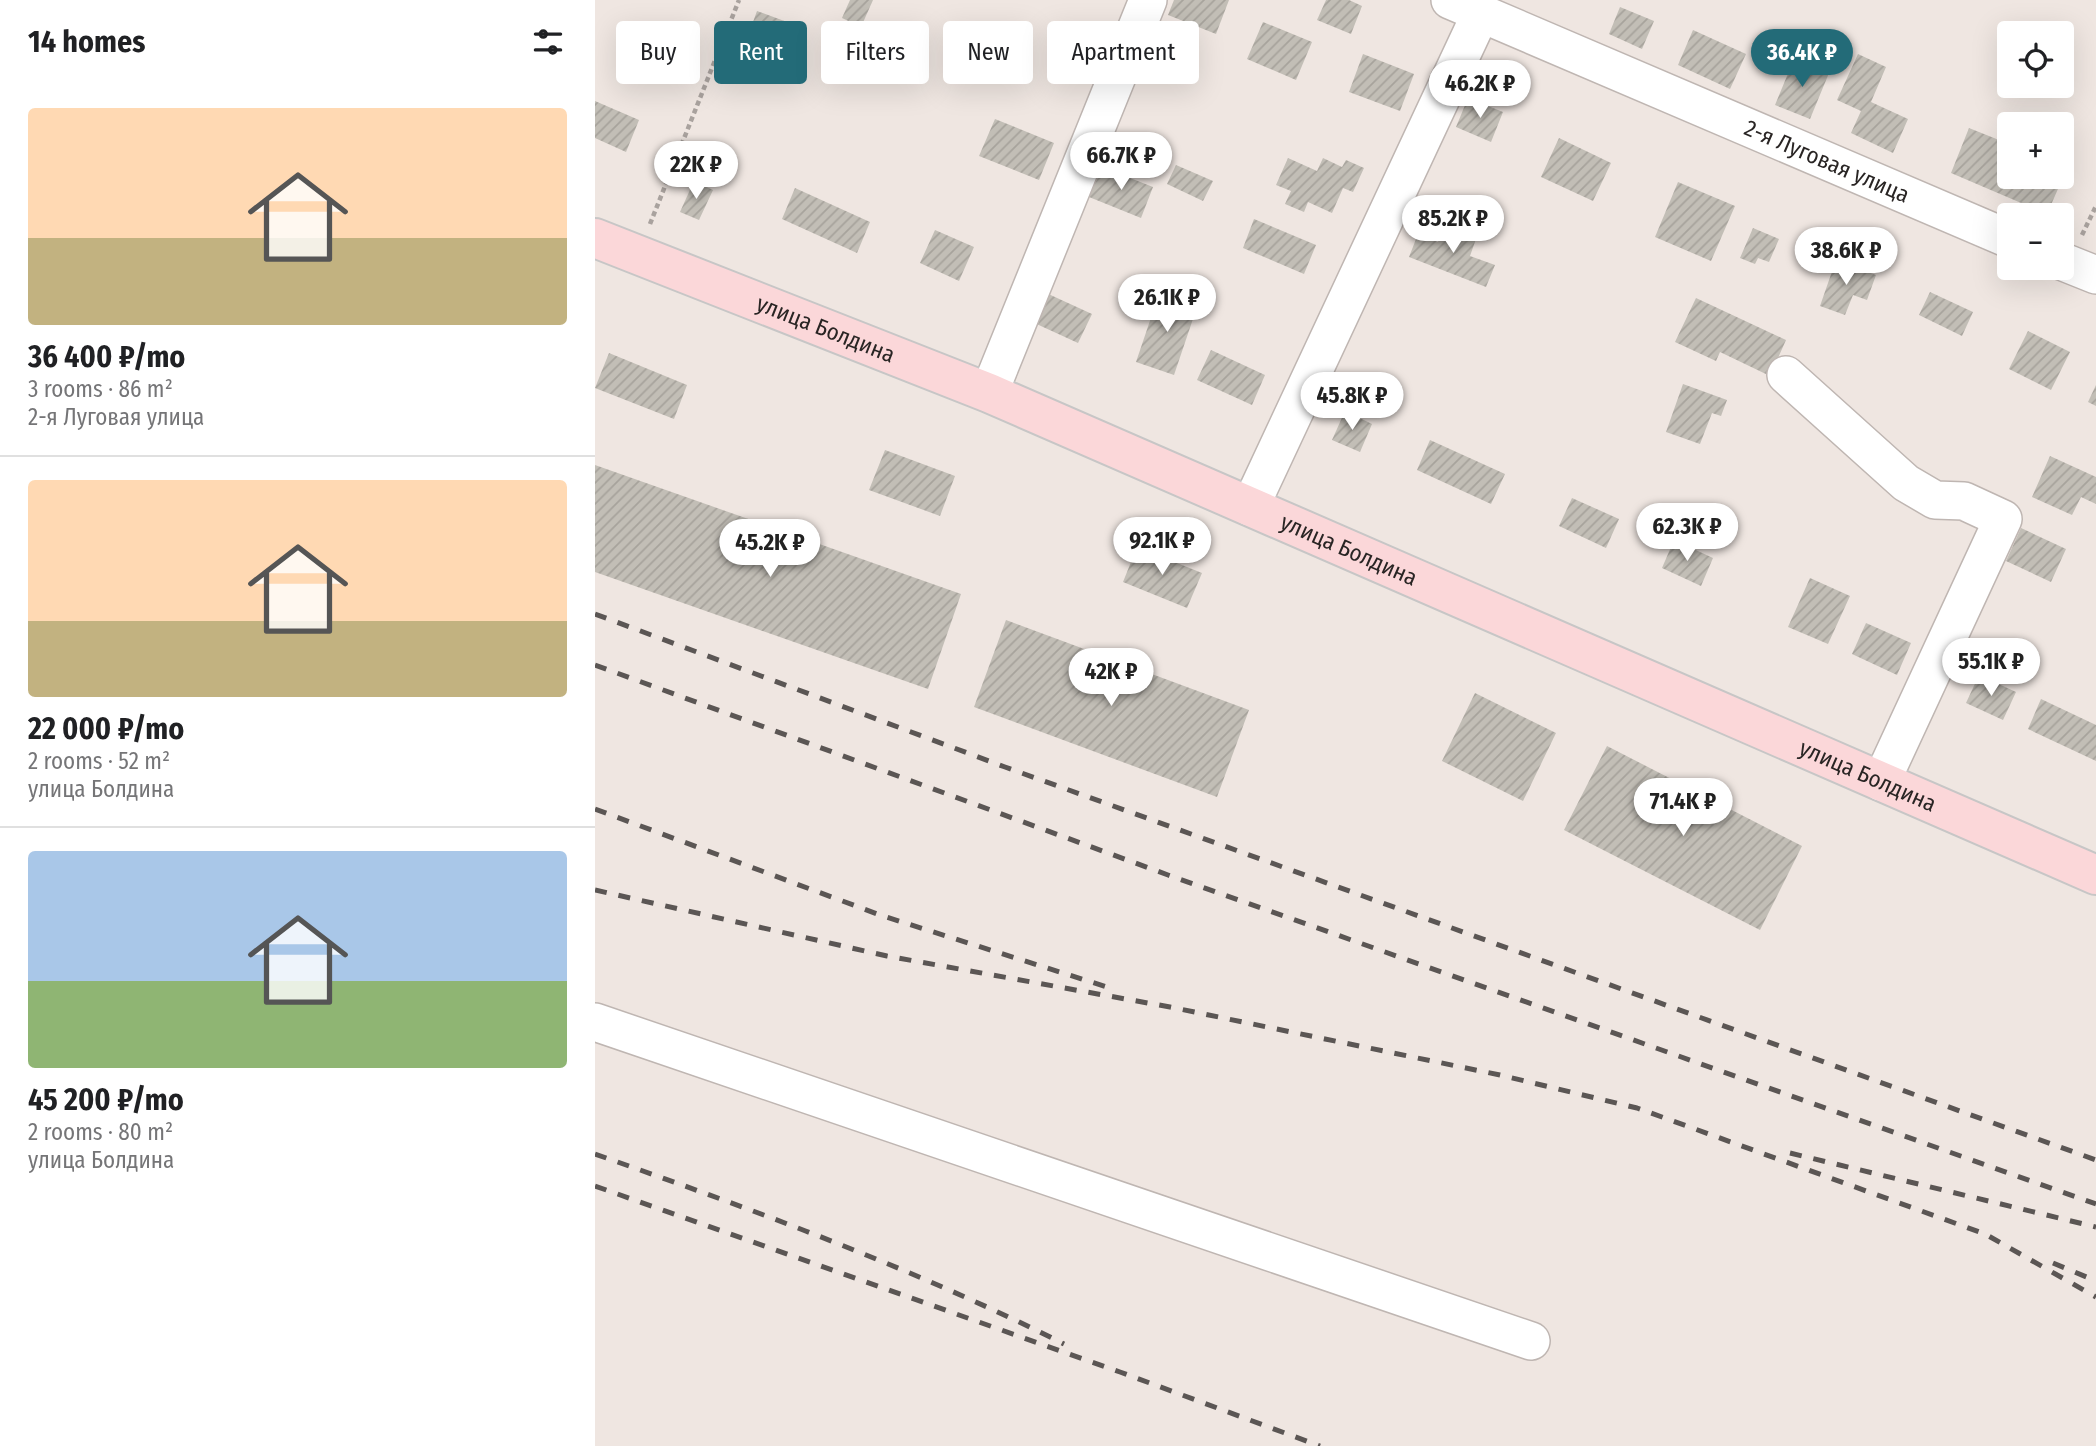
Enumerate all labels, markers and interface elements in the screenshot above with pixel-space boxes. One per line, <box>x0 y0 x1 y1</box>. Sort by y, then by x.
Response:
chip: Buy <box>616 21 700 84</box>
chip: Rent <box>714 21 807 84</box>
chip: Filters <box>821 21 929 84</box>
chip: New <box>943 21 1033 84</box>
chip: Apartment <box>1047 21 1199 84</box>
map controls <box>1997 21 2074 280</box>
button: locate <box>1997 21 2074 98</box>
icon: filters <box>529 23 567 61</box>
text: 14 homes <box>28 24 145 60</box>
pin: 36.4K ₽ <box>1737 29 1867 89</box>
text: 36.4K ₽ <box>1767 38 1837 66</box>
pin: 46.2K ₽ <box>1415 60 1545 120</box>
text: 46.2K ₽ <box>1445 69 1515 97</box>
button: + <box>1997 112 2074 189</box>
street label: 2-я Луговая улица <box>1740 114 1914 209</box>
pin: 66.7K ₽ <box>1056 132 1186 192</box>
text: 66.7K ₽ <box>1086 141 1156 169</box>
pin: 22K ₽ <box>647 142 745 201</box>
text: 22K ₽ <box>670 150 722 178</box>
icon: home <box>235 154 361 280</box>
pin: 85.2K ₽ <box>1388 196 1518 255</box>
button: − <box>1997 203 2074 280</box>
text: 85.2K ₽ <box>1418 204 1488 232</box>
pin: 38.6K ₽ <box>1781 228 1911 287</box>
text: 38.6K ₽ <box>1811 236 1881 264</box>
pin: 26.1K ₽ <box>1102 274 1232 334</box>
text: 26.1K ₽ <box>1134 283 1200 311</box>
street label: улица Болдина <box>753 289 899 369</box>
text: 36 400 ₽/mo <box>28 339 185 375</box>
pin: 45.8K ₽ <box>1287 372 1417 432</box>
text: 3 rooms · 86 m² <box>28 375 173 403</box>
text: 45.8K ₽ <box>1317 381 1387 409</box>
text: 2-я Луговая улица <box>28 403 204 431</box>
pin: 62.3K ₽ <box>1622 504 1752 563</box>
street label: улица Болдина <box>1276 508 1422 592</box>
text: 62.3K ₽ <box>1652 512 1722 540</box>
pin: 92.1K ₽ <box>1097 518 1227 577</box>
pin: 45.2K ₽ <box>705 520 835 579</box>
icon: home <box>235 526 361 652</box>
text: 92.1K ₽ <box>1129 526 1195 554</box>
text: 45.2K ₽ <box>735 528 805 556</box>
pin: 55.1K ₽ <box>1926 638 2056 698</box>
text: 55.1K ₽ <box>1958 647 2024 675</box>
pin: 42K ₽ <box>1062 648 1160 708</box>
text: 42K ₽ <box>1085 657 1137 685</box>
text: 22 000 ₽/mo <box>28 711 184 747</box>
street label: улица Болдина <box>1795 734 1941 818</box>
text: 2 rooms · 52 m² <box>28 747 170 775</box>
text: улица Болдина <box>28 775 174 803</box>
pin: 71.4K ₽ <box>1618 778 1748 838</box>
text: 71.4K ₽ <box>1650 787 1716 815</box>
icon: home <box>235 897 361 1023</box>
text: 45 200 ₽/mo <box>28 1082 184 1118</box>
text: 2 rooms · 80 m² <box>28 1118 173 1146</box>
text: улица Болдина <box>28 1146 174 1174</box>

